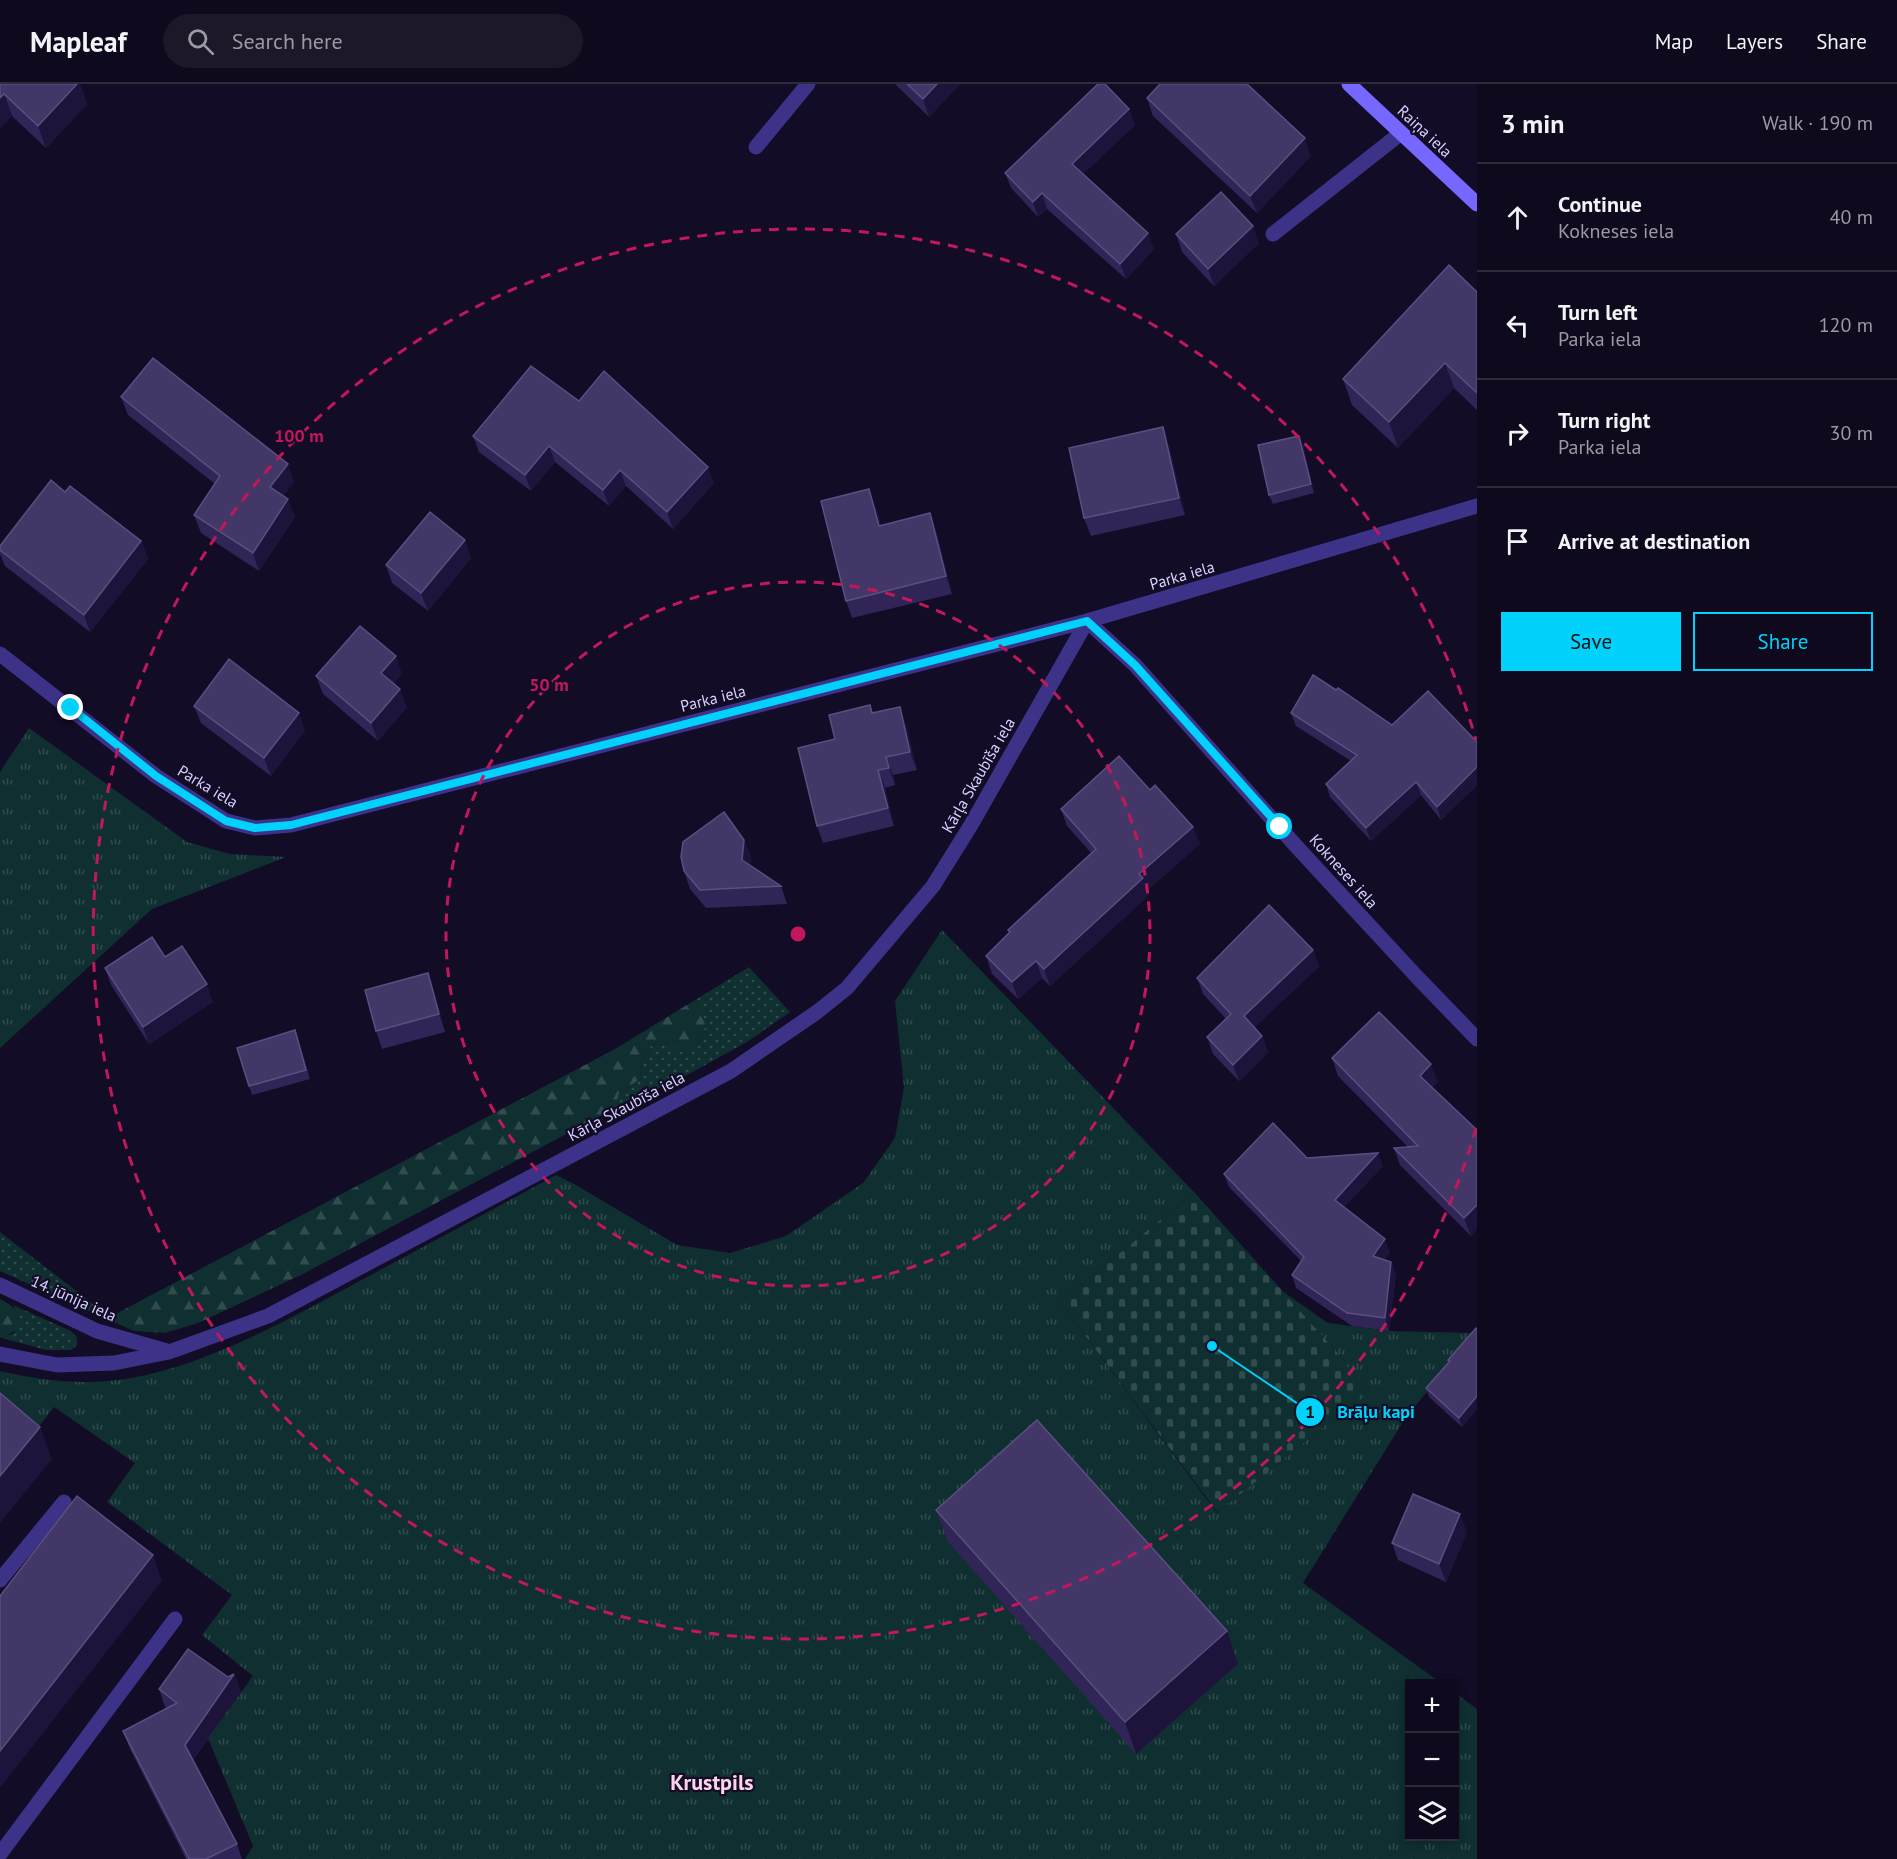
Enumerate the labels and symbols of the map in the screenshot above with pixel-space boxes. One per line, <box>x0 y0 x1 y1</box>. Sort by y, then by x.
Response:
street label: Raiņa iela <box>1393 101 1457 161</box>
text: 100 m <box>274 424 324 447</box>
street label: Parka iela <box>1147 556 1217 594</box>
text: 50 m <box>529 673 569 696</box>
street label: Parka iela <box>678 680 748 716</box>
route end <box>57 694 83 720</box>
street label: Kārļa Skaubīša iela <box>937 714 1019 836</box>
street label: Parka iela <box>174 760 242 812</box>
route start <box>1266 813 1292 839</box>
street label: Kokneses iela <box>1305 830 1383 912</box>
centre of rings <box>788 924 808 944</box>
street label: Kārļa Skaubīša iela <box>564 1067 688 1145</box>
street label: 14. jūnija iela <box>28 1270 120 1326</box>
callout: Brāļu kapi <box>1295 1394 1427 1430</box>
text: 1 <box>1305 1400 1315 1423</box>
text: Brāļu kapi <box>1337 1400 1415 1423</box>
district label: Krustpils <box>670 1768 754 1796</box>

